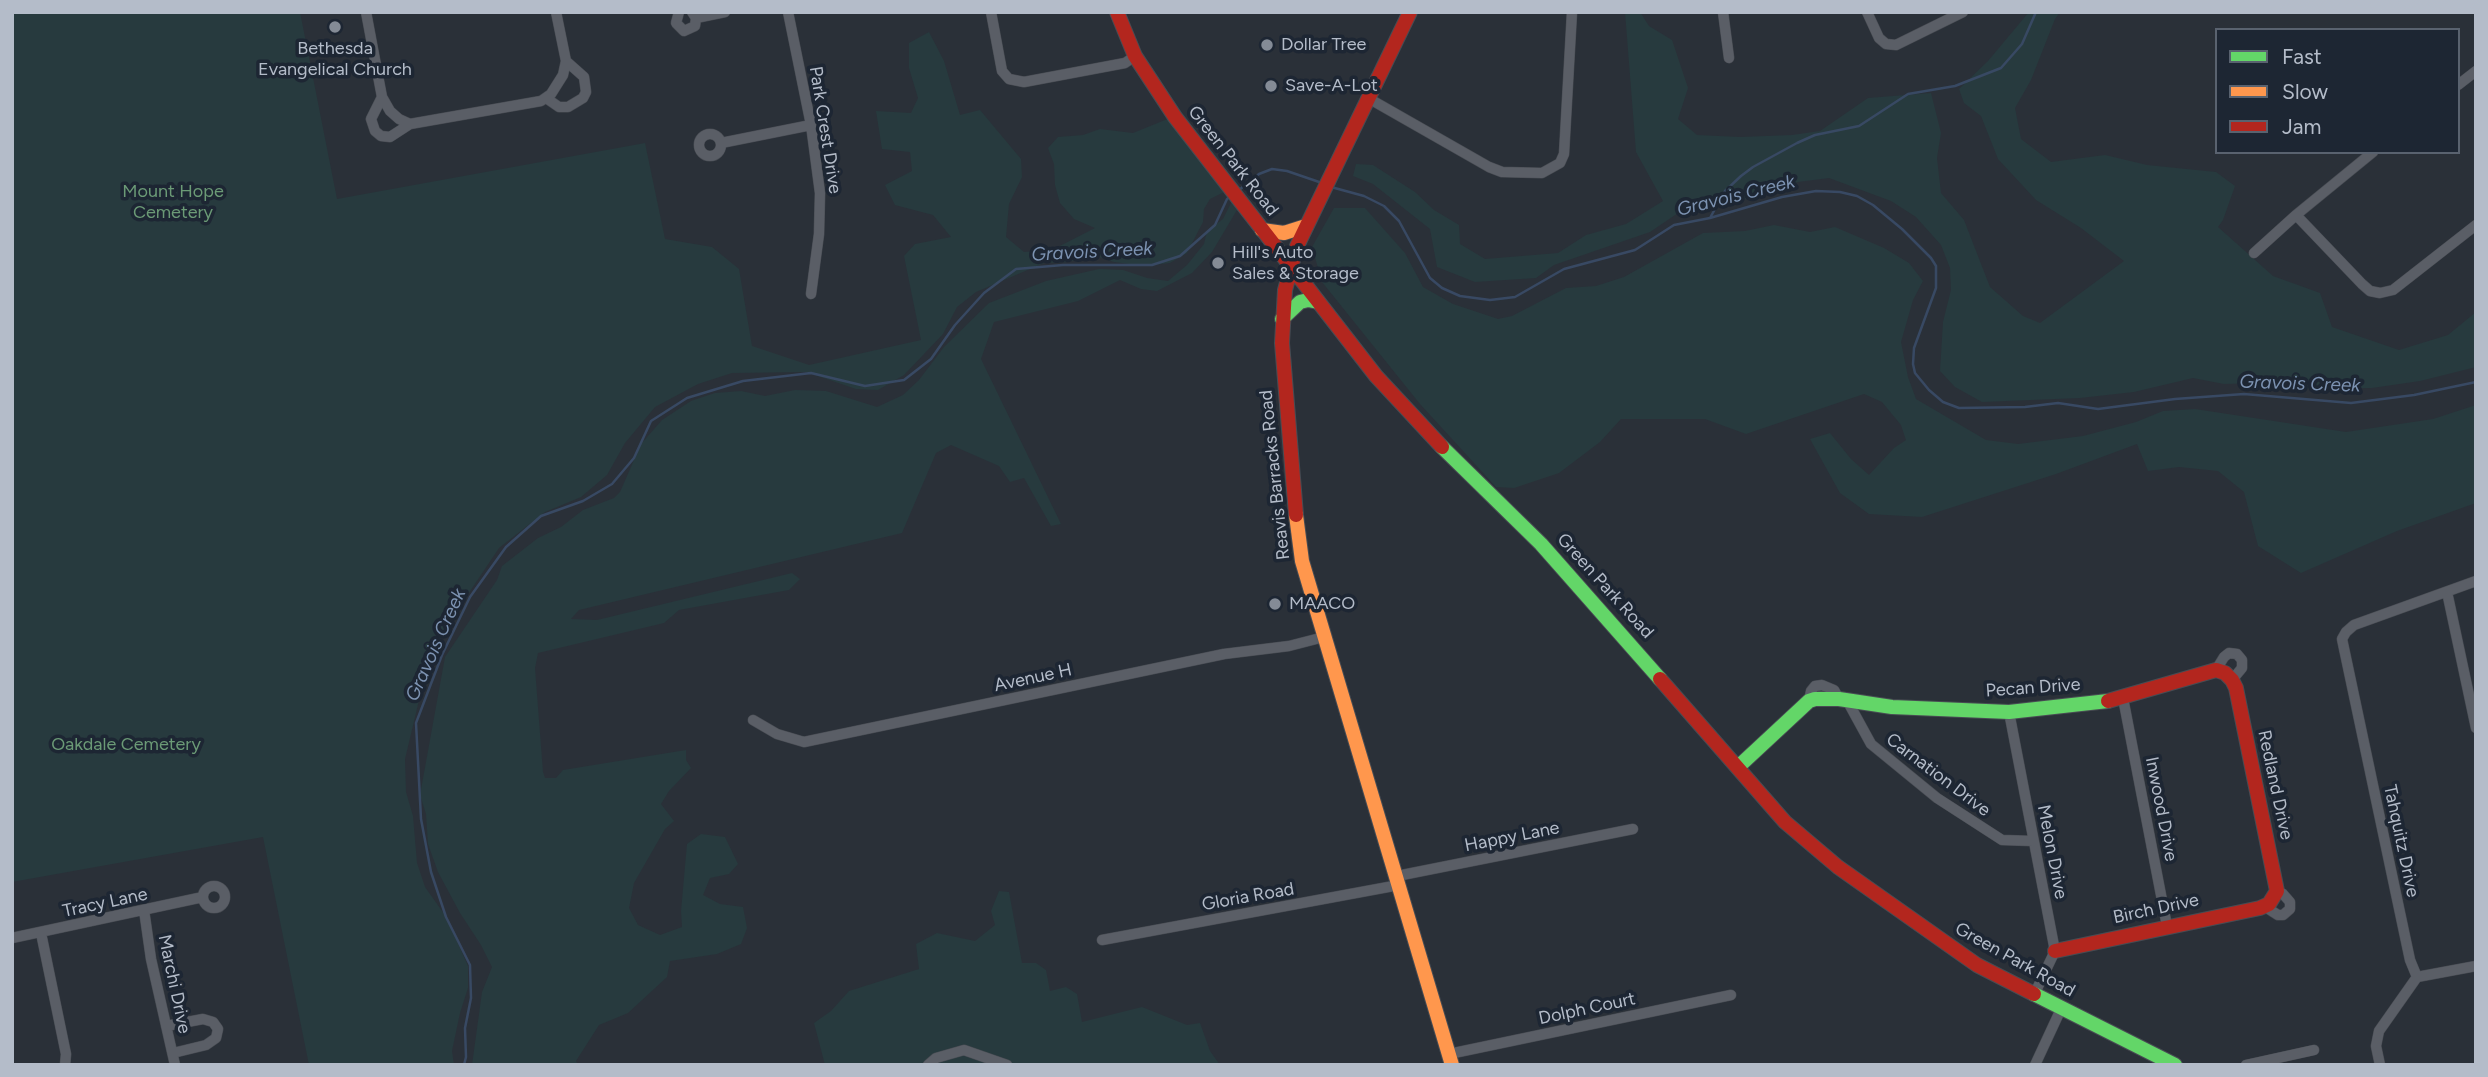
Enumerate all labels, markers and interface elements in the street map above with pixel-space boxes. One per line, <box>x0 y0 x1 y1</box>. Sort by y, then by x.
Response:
marker: Bethesda Evangelical Church <box>327 19 343 35</box>
legend <box>2215 28 2460 154</box>
place label: Dollar Tree <box>1281 34 1366 56</box>
marker: Dollar Tree <box>1259 37 1275 53</box>
place label: Bethesda Evangelical Church <box>258 38 412 80</box>
text: Fast <box>2282 44 2322 69</box>
street label: Park Crest Drive <box>804 65 846 195</box>
place label: Save-A-Lot <box>1285 75 1378 97</box>
marker: Save-A-Lot <box>1263 78 1279 94</box>
text: Slow <box>2282 79 2328 104</box>
street label: Green Park Road <box>1183 102 1283 220</box>
text: Jam <box>2282 114 2321 139</box>
water label: Gravois Creek <box>1675 170 1797 222</box>
park label: Mount Hope Cemetery <box>122 181 224 224</box>
water label: Gravois Creek <box>1031 237 1153 267</box>
place label: Hill's Auto Sales & Storage <box>1232 242 1359 284</box>
marker: Hill's Auto Sales & Storage <box>1210 255 1226 271</box>
water label: Gravois Creek <box>2239 370 2361 398</box>
street label: Reavis Barracks Road <box>1255 389 1295 561</box>
street label: Green Park Road <box>1552 529 1658 643</box>
water label: Gravois Creek <box>401 585 471 705</box>
place label: MAACO <box>1289 593 1355 615</box>
marker: MAACO <box>1267 596 1283 612</box>
street label: Avenue H <box>992 659 1074 697</box>
street label: Pecan Drive <box>1985 674 2081 702</box>
street label: Redland Drive <box>2253 728 2297 842</box>
street label: Carnation Drive <box>1882 729 1994 821</box>
park label: Oakdale Cemetery <box>51 734 201 756</box>
street label: Inwood Drive <box>2140 755 2182 863</box>
street label: Tahquitz Drive <box>2379 783 2423 899</box>
street label: Melon Drive <box>2032 803 2072 901</box>
street label: Happy Lane <box>1463 817 1561 857</box>
street label: Gloria Road <box>1200 878 1296 916</box>
street label: Tracy Lane <box>61 883 149 923</box>
street label: Birch Drive <box>2111 889 2201 929</box>
street label: Green Park Road <box>1951 918 2079 1002</box>
street label: Marchi Drive <box>153 933 195 1035</box>
street label: Dolph Court <box>1537 988 1637 1030</box>

